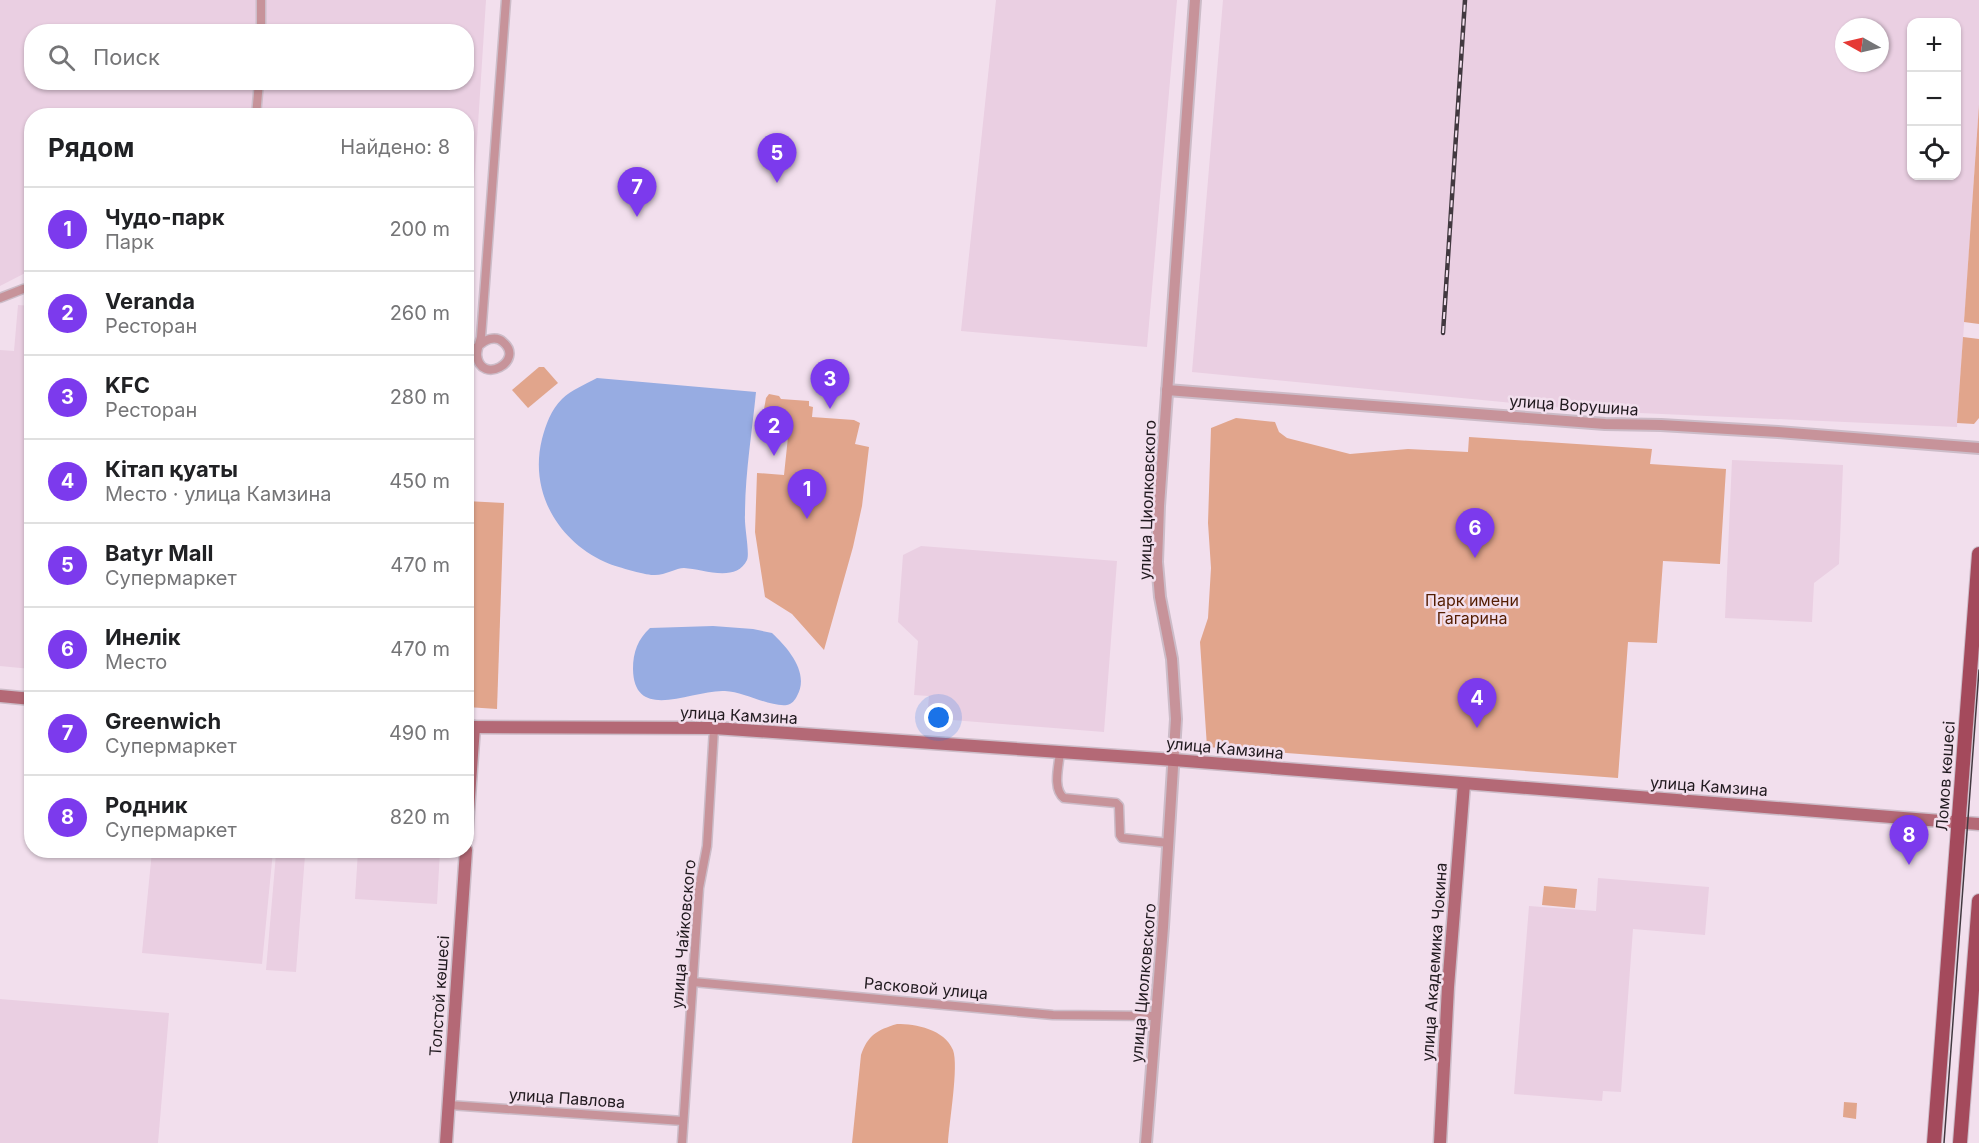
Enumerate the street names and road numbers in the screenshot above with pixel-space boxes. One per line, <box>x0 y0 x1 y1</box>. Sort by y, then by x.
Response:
street label: улица Ворушина <box>1509 391 1639 419</box>
street label: улица Циолковского <box>1134 420 1160 580</box>
street label: улица Камзина <box>680 702 798 728</box>
street label: Ломов көшесі <box>1931 720 1959 832</box>
street label: улица Камзина <box>1165 733 1285 763</box>
street label: улица Камзина <box>1650 772 1768 800</box>
street label: улица Чайковского <box>667 858 699 1010</box>
street label: улица Академика Чокина <box>1417 862 1451 1062</box>
street label: улица Циолковского <box>1126 902 1160 1064</box>
street label: Толстой көшесі <box>425 935 453 1057</box>
street label: Расковой улица <box>863 973 989 1003</box>
street label: улица Павлова <box>508 1084 626 1112</box>

